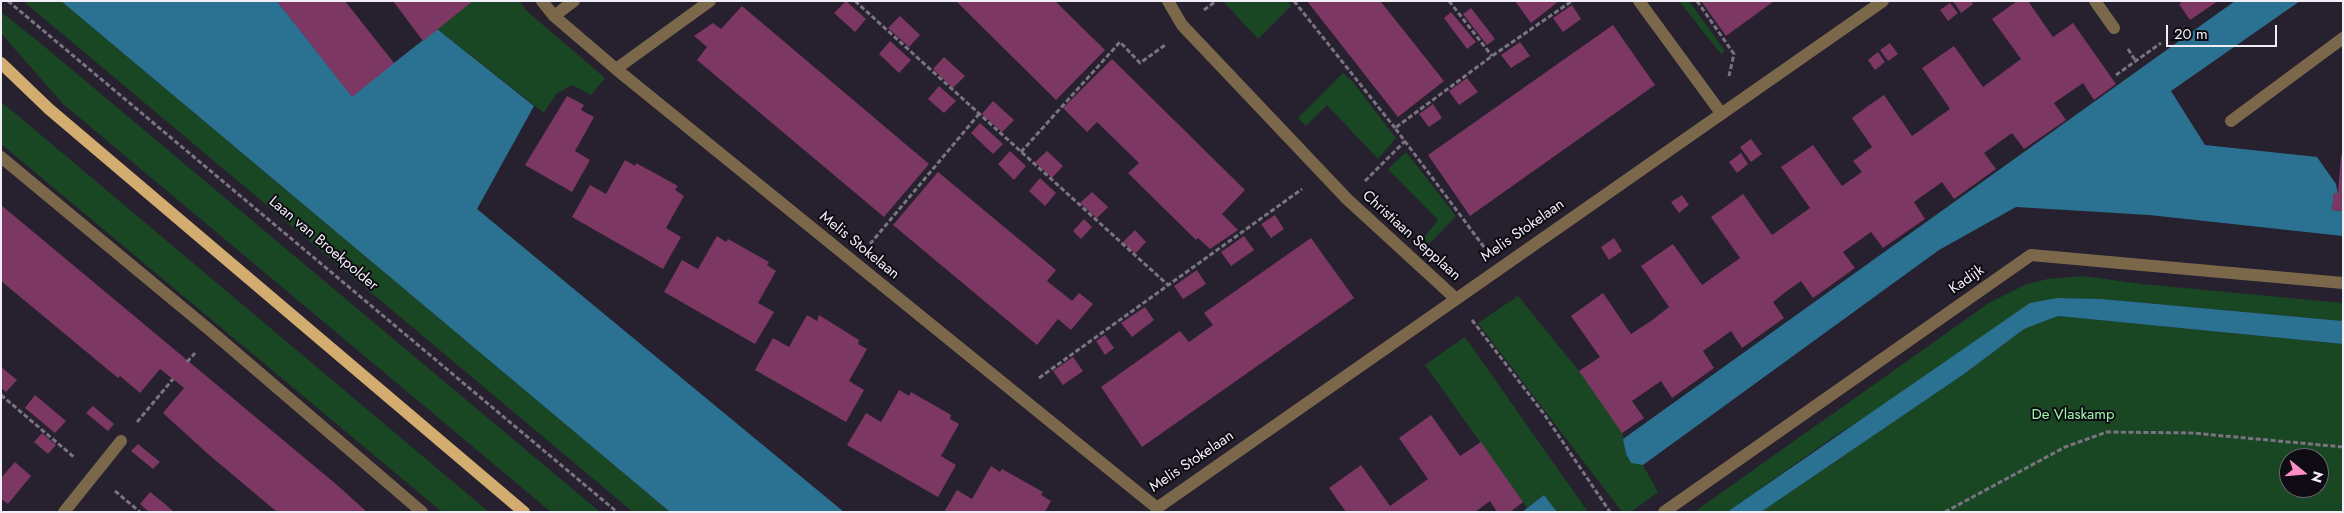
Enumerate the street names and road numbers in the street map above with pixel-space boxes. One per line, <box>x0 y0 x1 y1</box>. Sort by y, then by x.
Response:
street label: Christiaan Sepplaan <box>1358 187 1464 285</box>
street label: Laan van Broekpolder <box>265 193 381 295</box>
street label: Melis Stokelaan <box>1478 196 1568 266</box>
street label: Melis Stokelaan <box>815 208 903 284</box>
street label: Kadijk <box>1946 262 1988 298</box>
street label: Melis Stokelaan <box>1146 427 1238 497</box>

